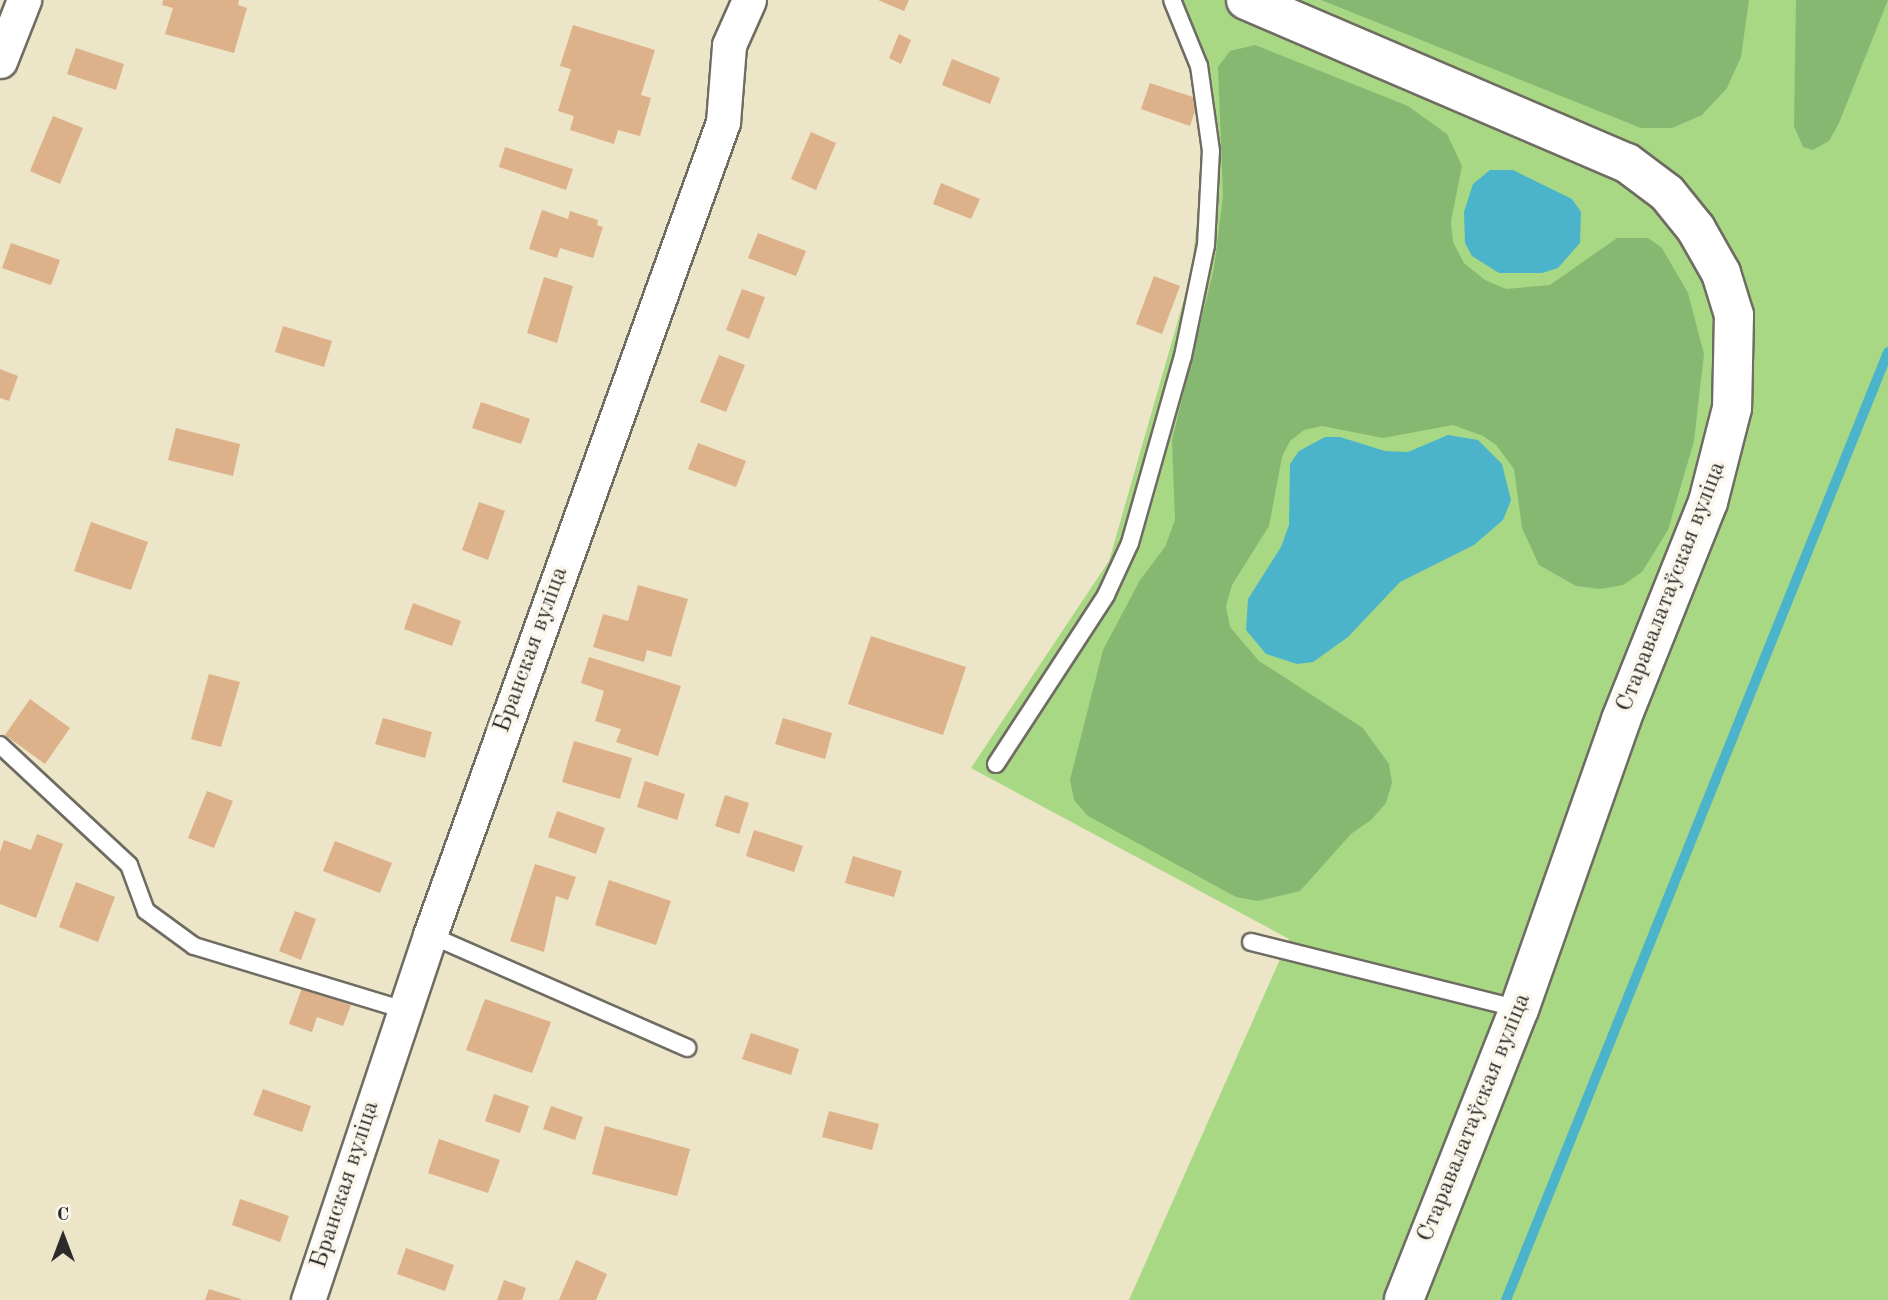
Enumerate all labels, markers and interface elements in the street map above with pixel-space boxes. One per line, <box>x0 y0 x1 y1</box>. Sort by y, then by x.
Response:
street label: Старавалатаўская вуліца <box>1611 458 1733 716</box>
street label: Бранская вуліца <box>489 563 575 737</box>
street label: Старавалатаўская вуліца <box>1412 989 1538 1247</box>
street label: Бранская вуліца <box>305 1098 387 1272</box>
north arrow <box>28 1202 98 1272</box>
text: С <box>57 1206 69 1225</box>

